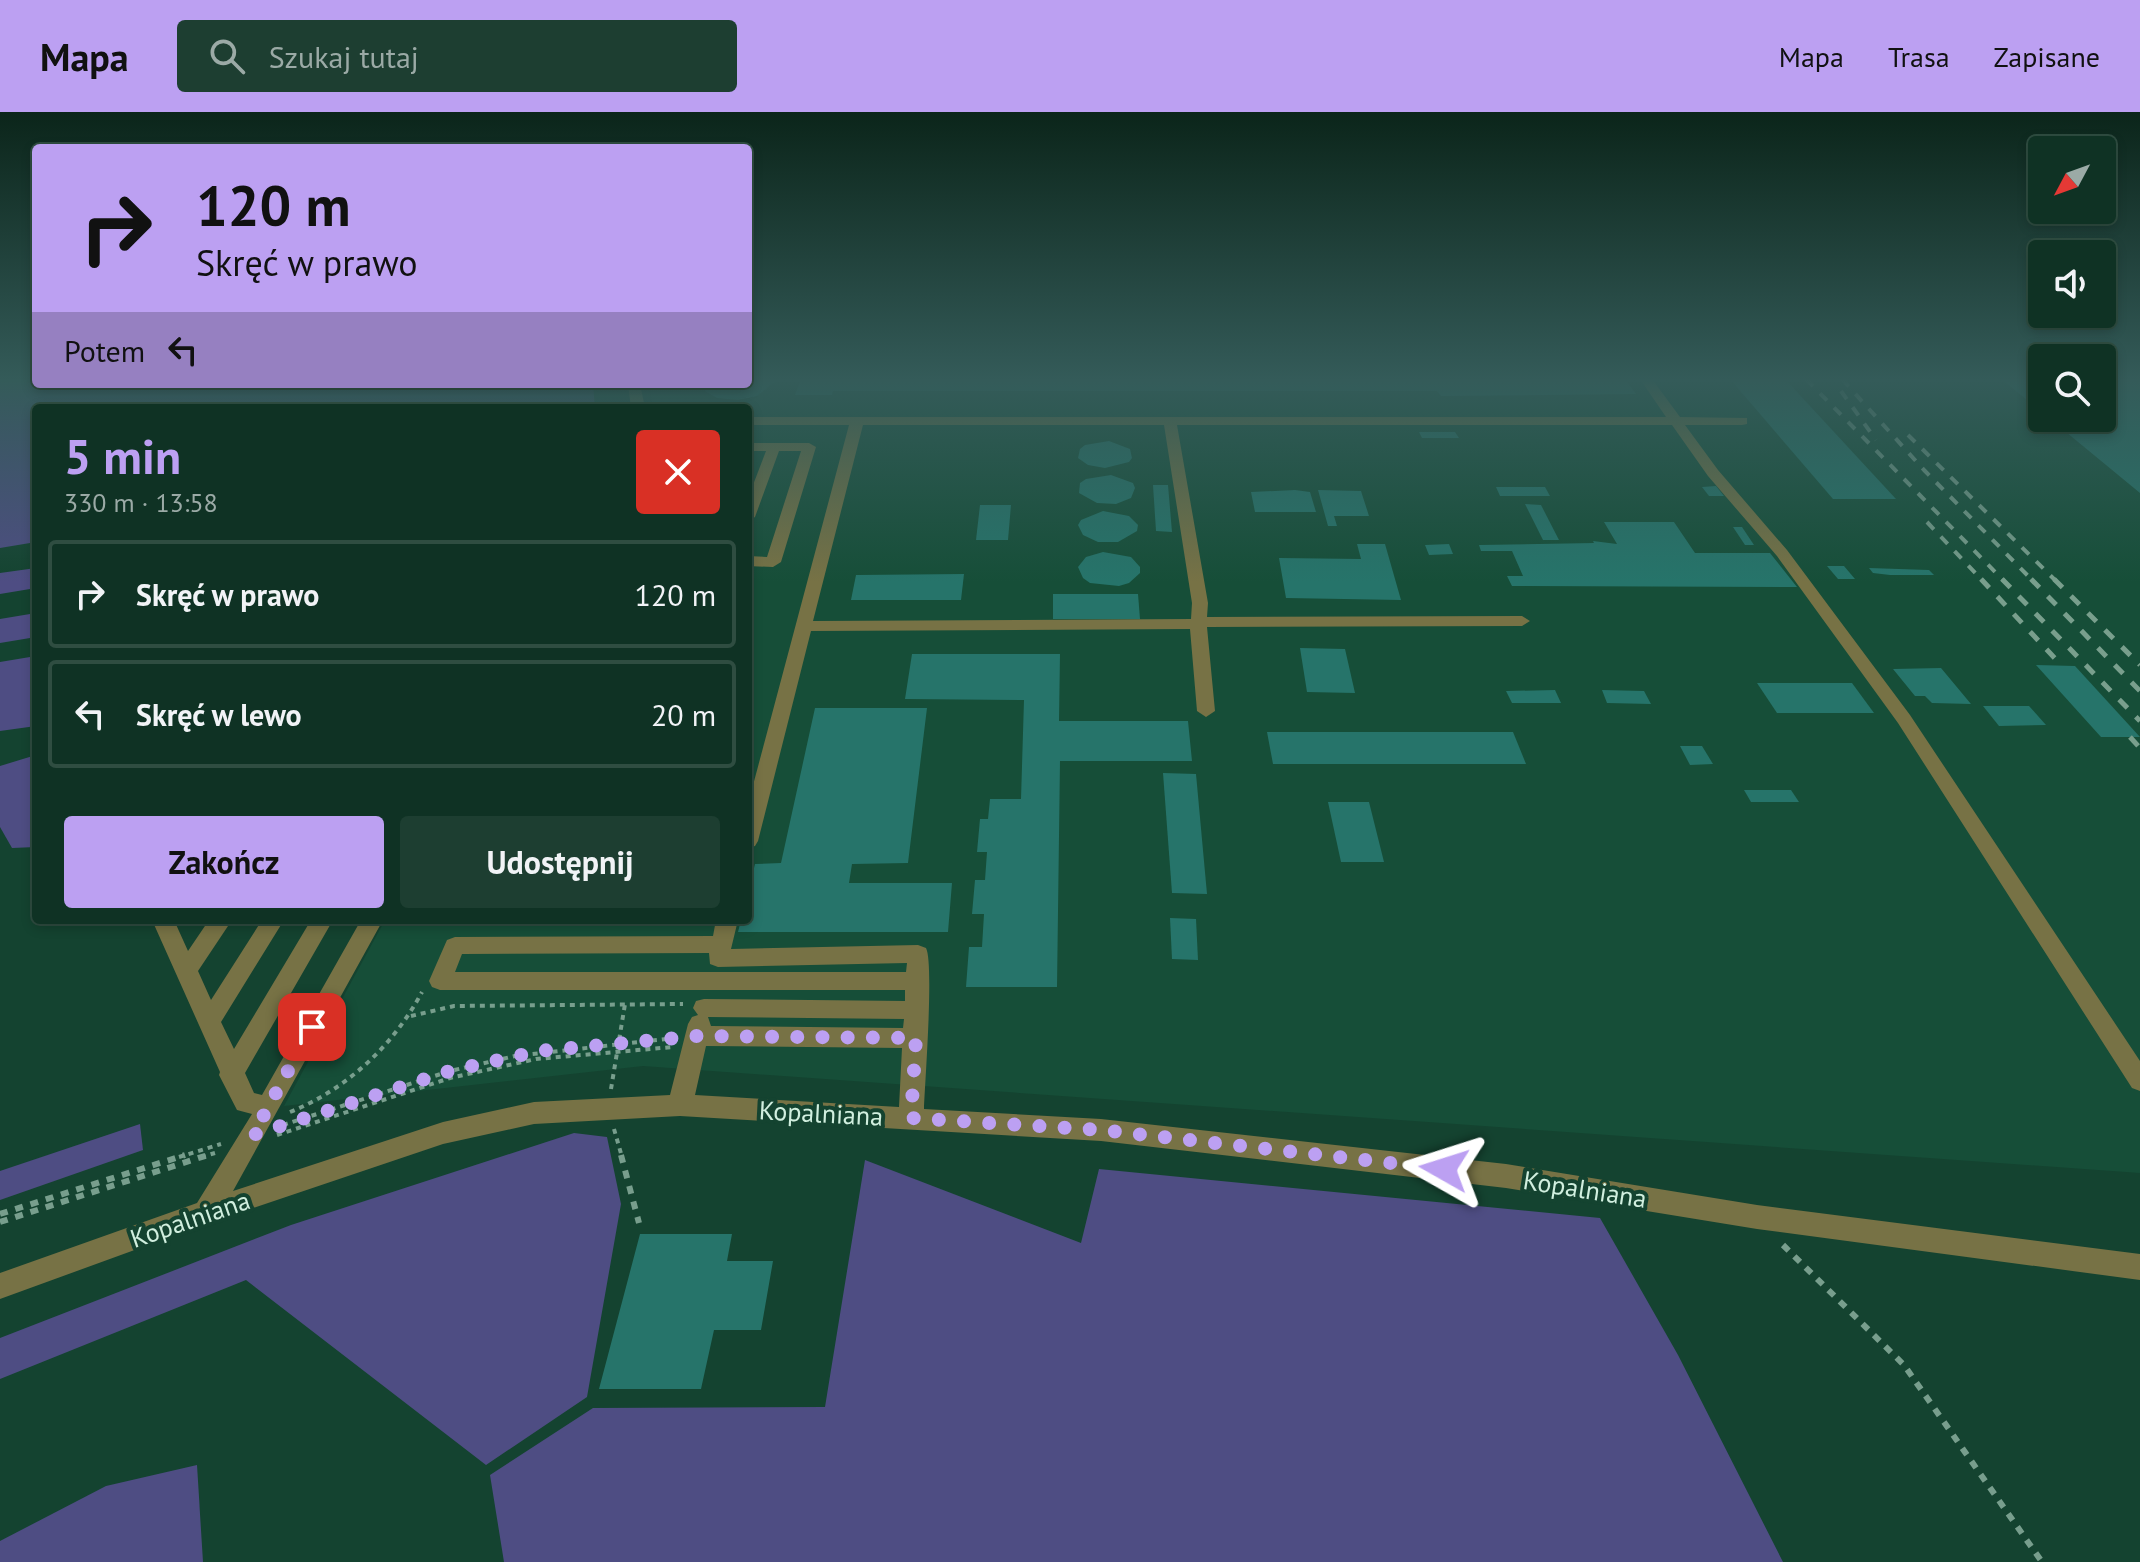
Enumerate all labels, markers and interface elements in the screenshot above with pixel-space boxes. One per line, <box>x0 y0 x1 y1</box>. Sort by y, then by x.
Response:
search box <box>177 20 737 92</box>
text: Mapa <box>40 32 129 81</box>
icon: search <box>205 34 249 78</box>
text: Szukaj tutaj <box>269 37 419 76</box>
text: Mapa <box>1779 38 1844 75</box>
text: Trasa <box>1888 38 1950 75</box>
text: Zapisane <box>1994 38 2100 75</box>
north arrow <box>2028 136 2116 224</box>
map controls <box>2028 136 2116 432</box>
text: 120 m <box>196 169 351 241</box>
icon: right <box>64 176 168 280</box>
text: Skręć w prawo <box>196 239 418 286</box>
button: sound <box>2028 240 2116 328</box>
icon: left <box>161 328 205 372</box>
text: Potem <box>64 331 145 370</box>
button: search <box>2028 344 2116 432</box>
text: 5 min <box>64 425 181 487</box>
button: close <box>636 430 720 514</box>
text: 330 m · 13:58 <box>64 486 218 519</box>
icon: right <box>68 572 112 616</box>
text: Skręć w prawo <box>136 575 319 614</box>
text: 120 m <box>635 575 716 614</box>
icon: left <box>68 692 112 736</box>
text: Skręć w lewo <box>136 695 302 734</box>
text: 20 m <box>651 695 716 734</box>
button: Zakończ <box>64 816 384 908</box>
button: Udostępnij <box>400 816 720 908</box>
pin <box>278 993 346 1061</box>
icon: arrive <box>290 1005 334 1049</box>
street label: Kopalniana <box>758 1093 884 1133</box>
position arrow <box>1402 1127 1486 1211</box>
street label: Kopalniana <box>1521 1163 1649 1215</box>
street label: Kopalniana <box>126 1183 254 1255</box>

